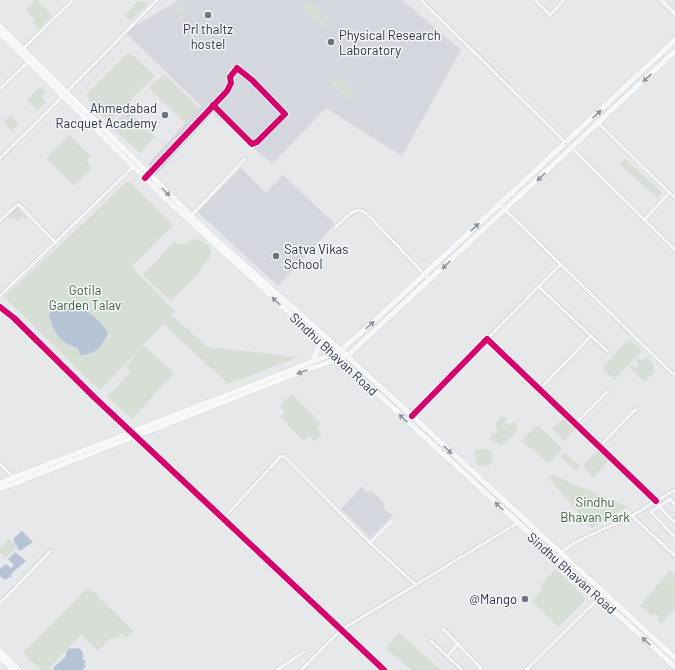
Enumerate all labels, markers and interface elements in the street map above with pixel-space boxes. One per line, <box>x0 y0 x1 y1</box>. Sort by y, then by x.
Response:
marker: Prl thaltz hostel <box>203 10 213 20</box>
place label: Prl thaltz hostel <box>183 21 233 52</box>
place label: Physical Research Laboratory <box>339 27 441 58</box>
marker: Physical Research Laboratory <box>326 37 336 47</box>
one-way arrow <box>642 73 651 82</box>
place label: Ahmedabad Racquet Academy <box>56 100 157 131</box>
one-way arrow <box>592 109 602 118</box>
marker: Ahmedabad Racquet Academy <box>160 110 170 120</box>
one-way arrow <box>535 172 546 181</box>
one-way arrow <box>161 187 171 197</box>
one-way arrow <box>470 222 480 232</box>
place label: Satva Vikas School <box>284 241 348 272</box>
marker: Satva Vikas School <box>271 251 281 261</box>
one-way arrow <box>441 261 451 270</box>
park label: Gotila Garden Talav <box>49 282 121 313</box>
one-way arrow <box>271 297 282 306</box>
street label: Sindhu Bhavan Road <box>287 309 381 399</box>
one-way arrow <box>365 321 374 330</box>
one-way arrow <box>296 370 308 376</box>
one-way arrow <box>398 413 408 423</box>
one-way arrow <box>443 445 453 454</box>
park label: Sindhu Bhavan Park <box>560 494 630 525</box>
one-way arrow <box>494 502 503 511</box>
street label: Sindhu Bhavan Road <box>524 529 620 617</box>
place label: @Mango <box>469 591 517 607</box>
marker: @Mango <box>520 594 530 604</box>
one-way arrow <box>641 636 651 646</box>

